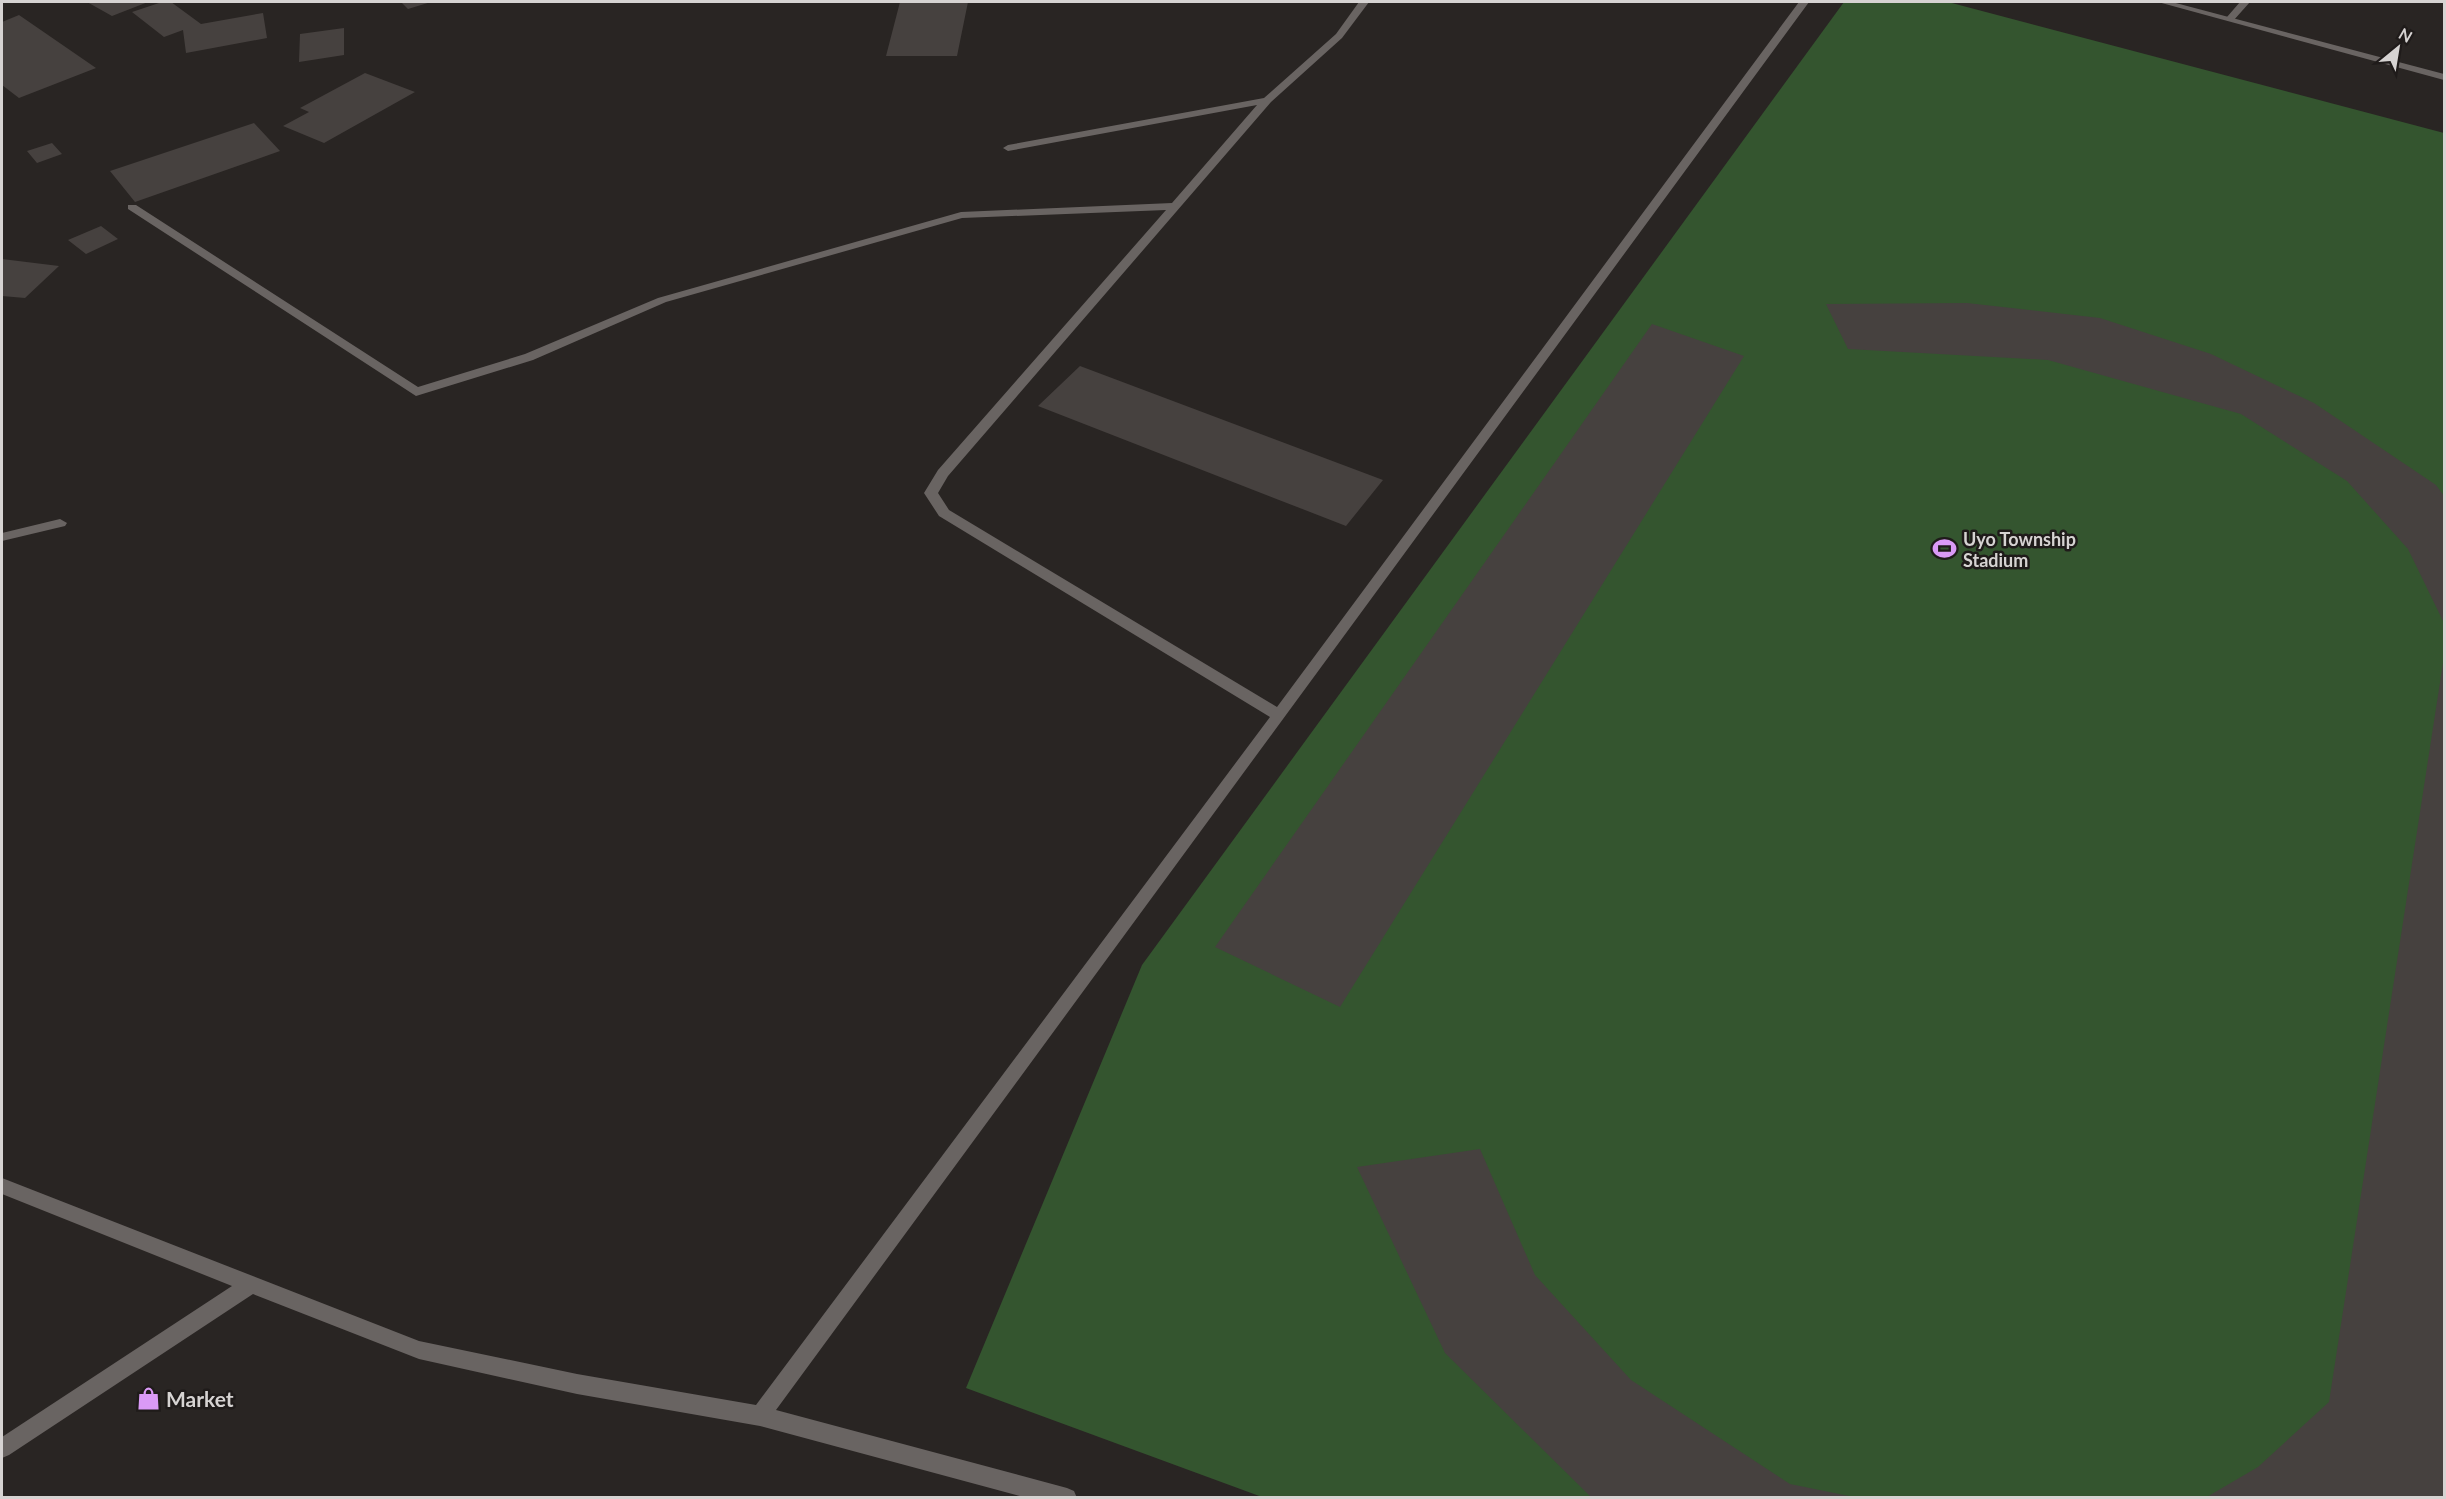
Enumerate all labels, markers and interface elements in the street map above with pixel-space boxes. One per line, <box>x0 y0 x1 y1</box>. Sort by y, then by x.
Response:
north arrow <box>2368 18 2428 78</box>
text: N <box>2396 23 2416 46</box>
place label: Uyo Township Stadium <box>1963 528 2076 571</box>
sports icon: Uyo Township Stadium <box>1932 536 1958 562</box>
shop icon: Market <box>135 1385 161 1411</box>
place label: Market <box>166 1386 234 1411</box>

